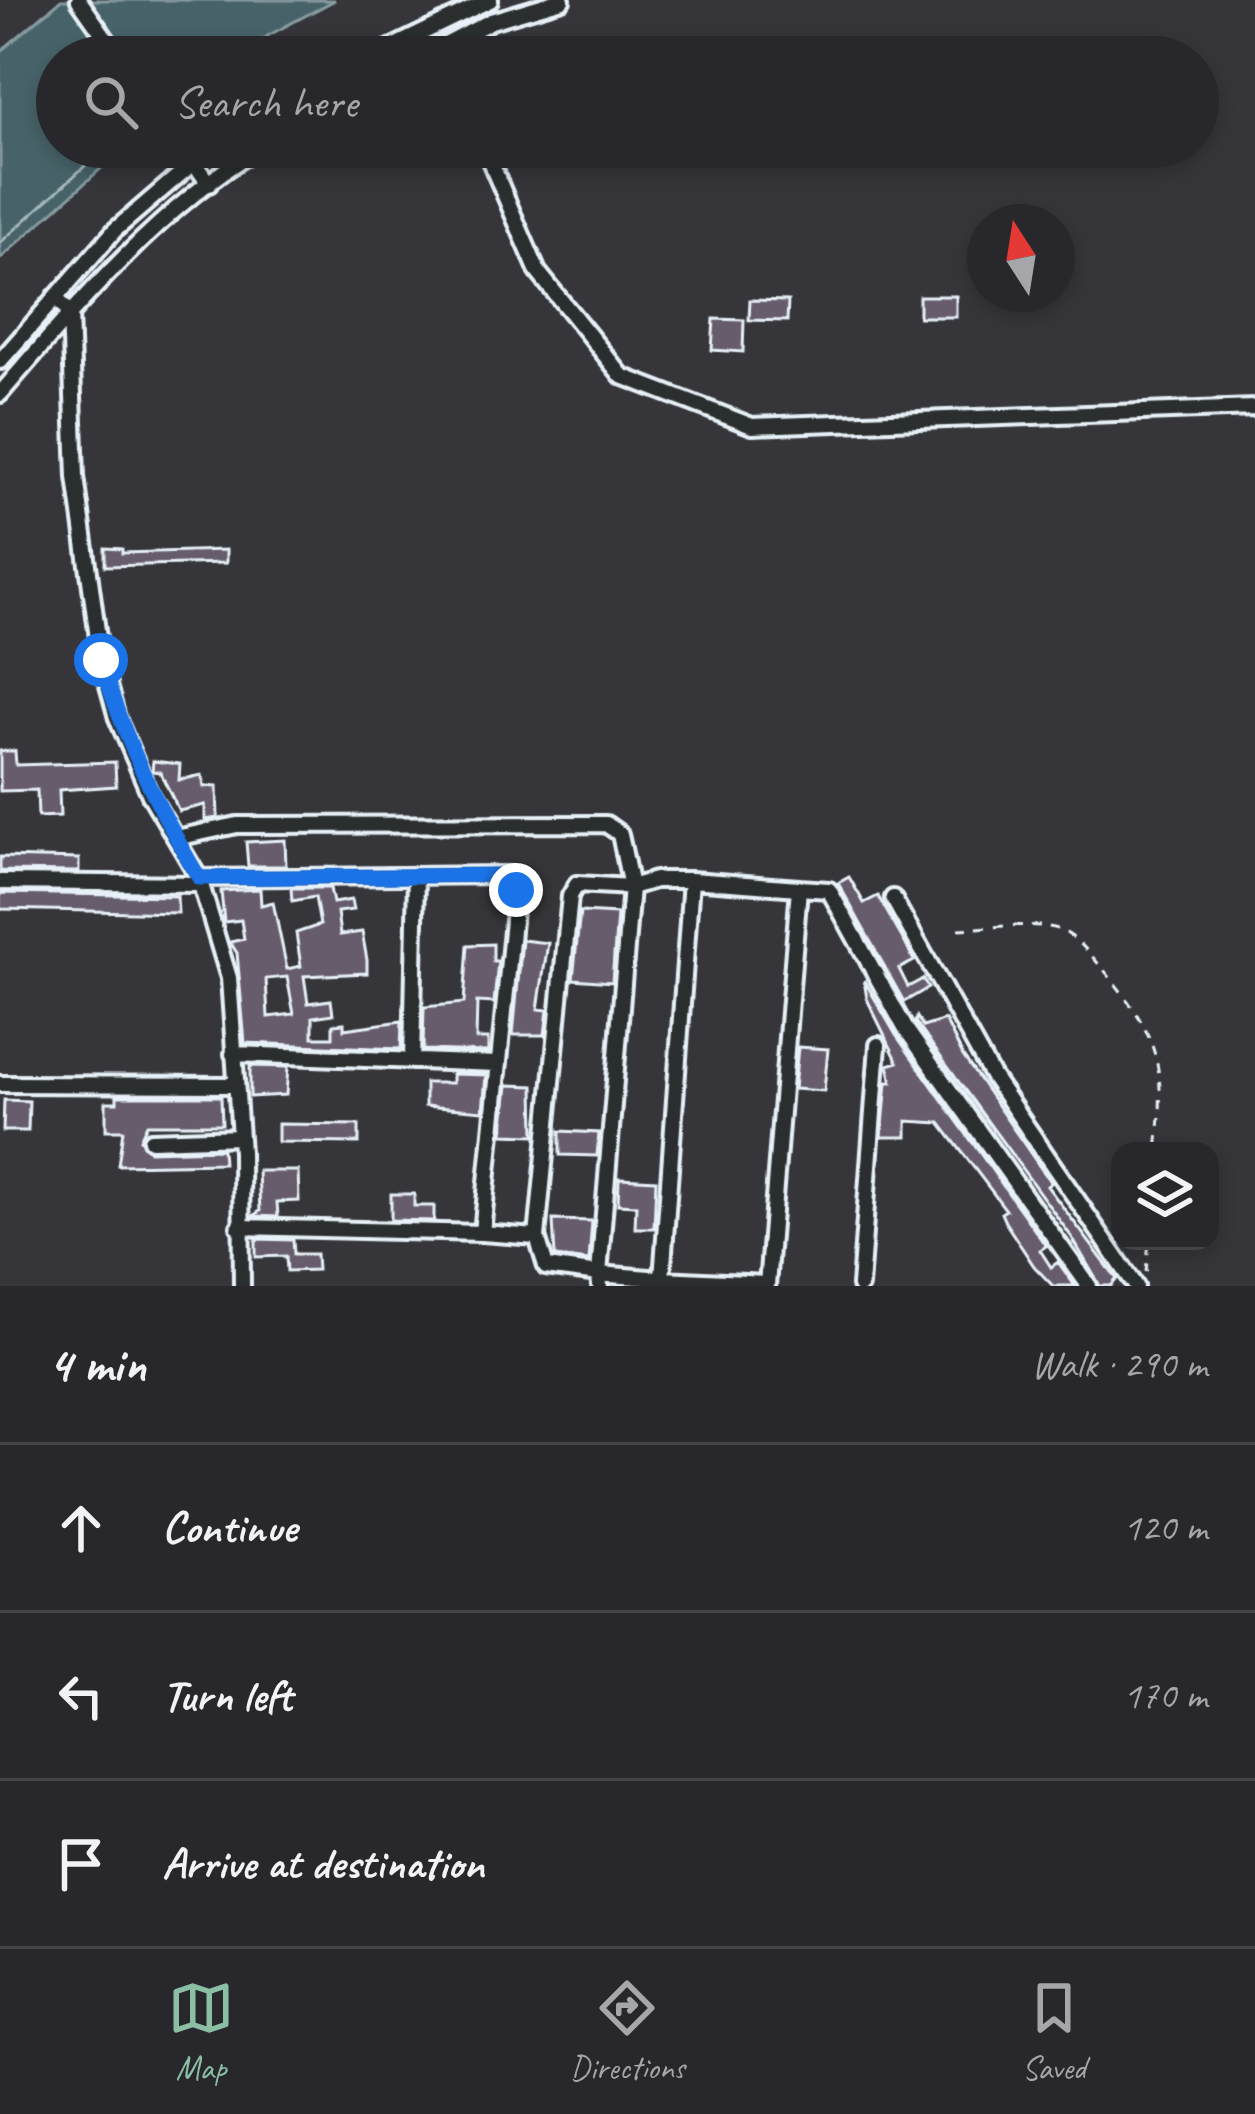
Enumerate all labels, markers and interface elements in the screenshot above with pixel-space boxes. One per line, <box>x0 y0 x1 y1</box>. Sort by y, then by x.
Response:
search box <box>36 36 1219 168</box>
icon: search <box>78 69 144 135</box>
text: Search here <box>174 74 357 131</box>
north arrow <box>967 204 1075 312</box>
route start <box>74 633 128 687</box>
route end <box>489 863 543 917</box>
map controls <box>1111 1142 1219 1250</box>
button: layers <box>1111 1142 1219 1250</box>
text: 4 min <box>48 1332 146 1396</box>
text: Walk · 290 m <box>1031 1340 1207 1389</box>
icon: ahead <box>48 1495 114 1561</box>
text: Continue <box>162 1499 296 1556</box>
text: 120 m <box>1123 1503 1207 1552</box>
icon: left <box>48 1663 114 1729</box>
text: Turn left <box>162 1667 292 1724</box>
text: 170 m <box>1123 1671 1207 1720</box>
icon: arrive <box>48 1831 114 1897</box>
text: Arrive at destination <box>162 1835 484 1892</box>
tab: Map <box>168 1975 234 2089</box>
tab: Directions <box>570 1975 685 2089</box>
tab: Saved <box>1021 1975 1087 2089</box>

